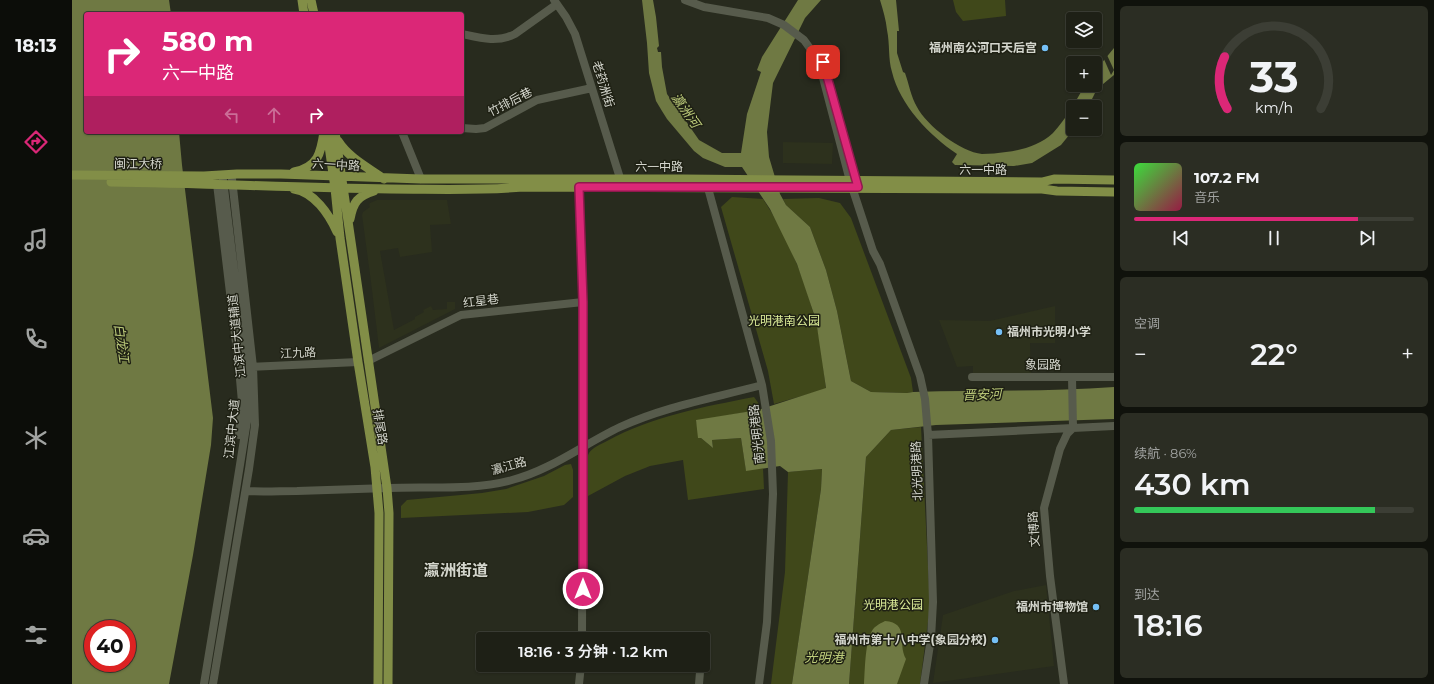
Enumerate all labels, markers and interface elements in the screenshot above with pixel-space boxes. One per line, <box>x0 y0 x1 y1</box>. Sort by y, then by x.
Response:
map controls <box>1066 12 1102 136</box>
button: layers <box>1066 12 1102 48</box>
text: 580 m <box>162 24 253 58</box>
icon: right <box>96 28 148 80</box>
text: 18:13 <box>15 35 57 57</box>
place label: 福州南公河口天后宫 <box>929 40 1037 55</box>
marker: 福州南公河口天后宫 <box>1040 43 1050 53</box>
pin <box>806 45 840 79</box>
icon: arrive <box>812 51 834 73</box>
text: 33 <box>1248 52 1299 102</box>
button: + <box>1066 56 1102 92</box>
street label: 老药洲街 <box>589 59 618 109</box>
text: 六一中路 <box>162 62 234 84</box>
street label: 竹排后巷 <box>485 84 535 119</box>
water label: 瀛洲河 <box>668 89 705 133</box>
text: km/h <box>1255 98 1293 116</box>
button: − <box>1066 100 1102 136</box>
icon: left <box>221 104 243 126</box>
icon: ahead <box>263 104 285 126</box>
icon: right <box>305 104 327 126</box>
icon: directions <box>22 128 50 156</box>
street label: 闽江大桥 <box>114 156 162 171</box>
street label: 六一中路 <box>312 156 360 173</box>
street label: 六一中路 <box>635 159 683 174</box>
street label: 六一中路 <box>959 162 1007 177</box>
text: 107.2 FM <box>1194 168 1260 187</box>
text: 音乐 <box>1194 189 1220 205</box>
icon: music <box>22 226 50 254</box>
icon: previous <box>1170 227 1192 249</box>
icon: pause <box>1263 227 1285 249</box>
icon: next <box>1356 227 1378 249</box>
street label: 红星巷 <box>462 291 500 310</box>
street label: 江滨中大道辅道 <box>225 293 248 379</box>
park label: 光明港南公园 <box>748 313 820 328</box>
text: 空调 <box>1134 315 1160 331</box>
water label: 白龙江 <box>111 323 133 365</box>
place label: 福州市光明小学 <box>1007 324 1091 339</box>
icon: phone <box>22 325 50 353</box>
marker: 福州市光明小学 <box>994 327 1004 337</box>
text: 22° <box>1250 336 1298 373</box>
text: − <box>1134 341 1147 368</box>
text: + <box>1401 341 1414 368</box>
street label: 江九路 <box>280 344 316 361</box>
street label: 象园路 <box>1025 357 1061 372</box>
water label: 晋安河 <box>962 385 1005 403</box>
street label: 江滨中大道 <box>221 398 242 460</box>
street label: 南光明港路 <box>746 403 767 465</box>
street label: 排尾路 <box>370 408 391 446</box>
icon: climate <box>22 424 50 452</box>
street label: 北光明港路 <box>908 441 925 501</box>
text: 续航 · 86% <box>1134 445 1197 461</box>
street label: 瀛江路 <box>489 453 528 478</box>
text: 430 km <box>1134 466 1251 503</box>
street label: 文博路 <box>1025 511 1042 548</box>
icon: car <box>22 522 50 550</box>
district label: 瀛洲街道 <box>424 561 488 580</box>
position arrow <box>562 568 604 610</box>
text: 到达 <box>1134 586 1160 602</box>
park label: 光明港公园 <box>863 597 923 612</box>
place label: 福州市博物馆 <box>1016 599 1088 614</box>
marker: 福州市博物馆 <box>1091 602 1101 612</box>
text: 18:16 <box>1134 607 1203 644</box>
speed limit sign: 40 <box>84 620 136 672</box>
icon: filters <box>22 621 50 649</box>
place label: 福州市第十八中学(象园分校) <box>834 632 987 647</box>
marker: 福州市第十八中学(象园分校) <box>990 635 1000 645</box>
text: 18:16 · 3 分钟 · 1.2 km <box>518 642 668 661</box>
water label: 光明港 <box>804 649 845 665</box>

